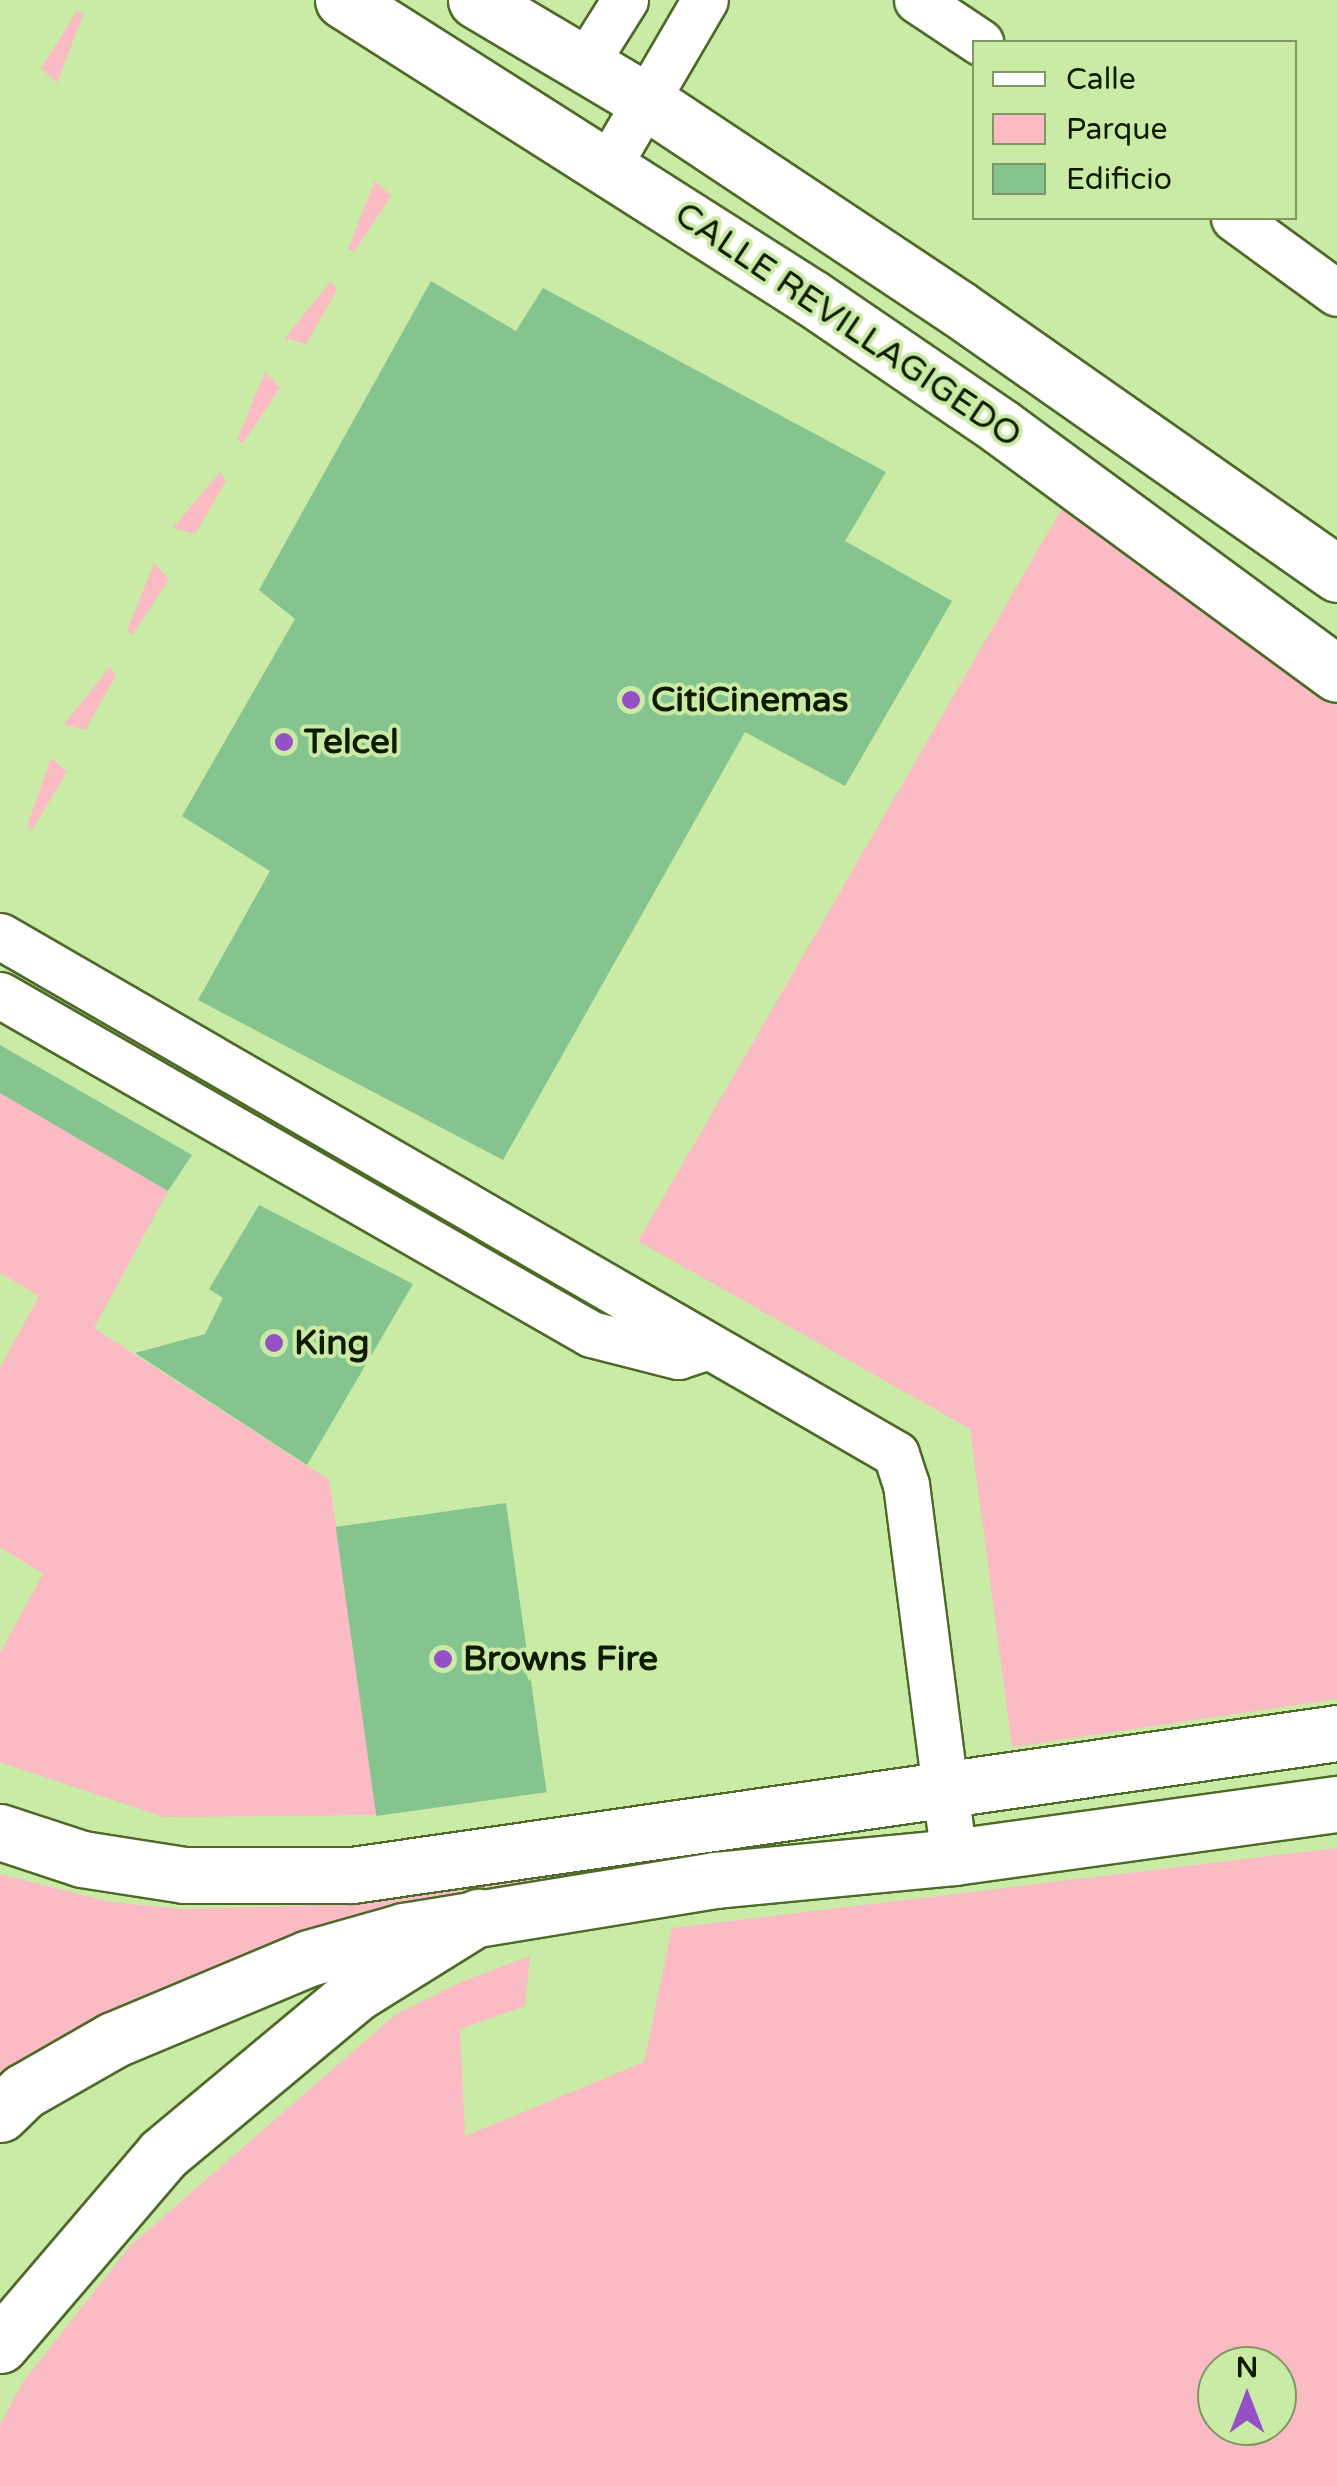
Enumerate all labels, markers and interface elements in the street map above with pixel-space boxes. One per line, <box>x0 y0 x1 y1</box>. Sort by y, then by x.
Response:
legend <box>972 40 1297 220</box>
text: Calle <box>1066 61 1136 98</box>
text: Parque <box>1066 111 1167 148</box>
text: Edificio <box>1066 161 1172 198</box>
street label: CALLE REVILLAGIGEDO <box>667 193 1029 457</box>
place label: CitiCinemas <box>651 679 849 721</box>
marker: CitiCinemas <box>620 689 642 711</box>
place label: Telcel <box>304 721 399 763</box>
marker: Telcel <box>273 731 295 753</box>
place label: King <box>294 1322 370 1364</box>
marker: King <box>263 1332 285 1354</box>
place label: Browns Fire <box>463 1638 658 1680</box>
marker: Browns Fire <box>432 1648 454 1670</box>
north arrow <box>1197 2346 1297 2446</box>
text: N <box>1236 2351 1258 2385</box>

